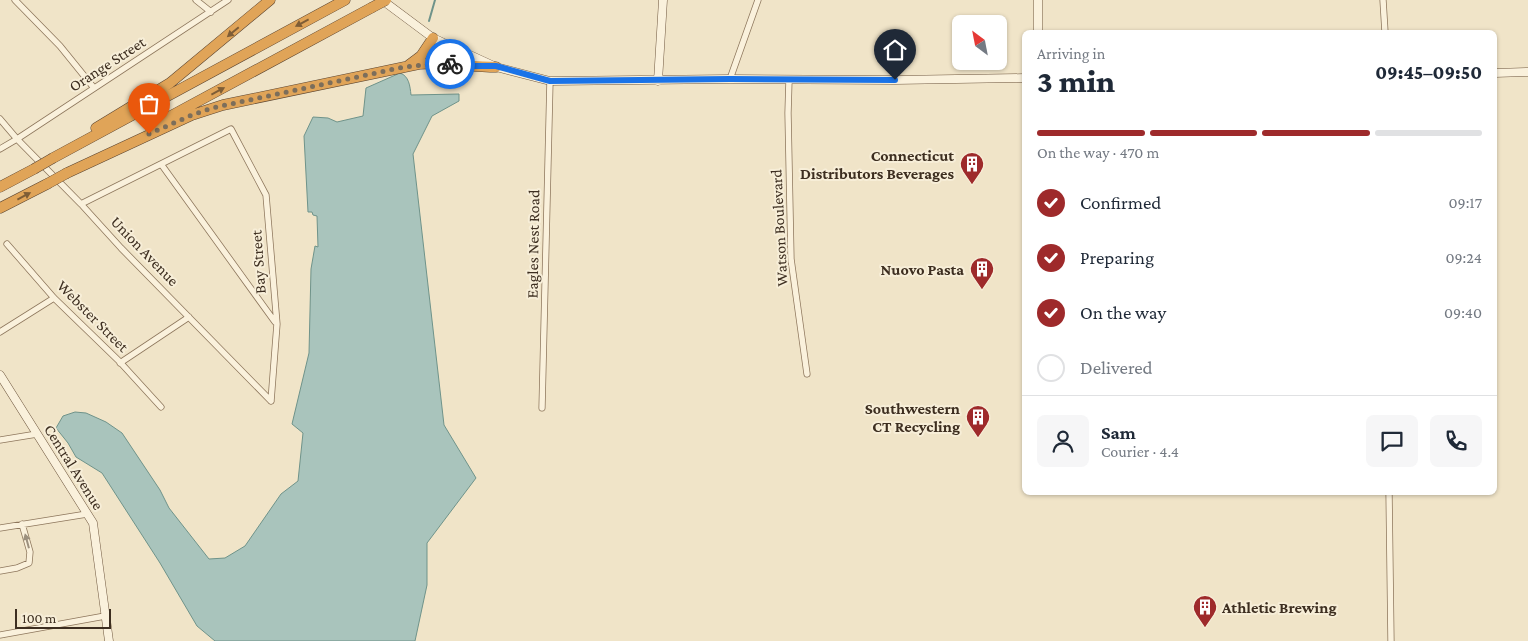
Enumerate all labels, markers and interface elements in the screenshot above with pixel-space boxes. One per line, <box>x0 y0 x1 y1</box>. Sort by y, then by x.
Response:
north arrow <box>952 15 1008 70</box>
map controls <box>952 15 1007 70</box>
one-way arrow <box>295 19 310 27</box>
one-way arrow <box>227 26 240 37</box>
pin <box>874 29 916 80</box>
street label: Orange Street <box>66 33 149 96</box>
icon: home <box>881 36 909 64</box>
courier <box>425 39 475 89</box>
text: Arriving in <box>1037 45 1105 62</box>
icon: bike <box>436 50 464 78</box>
text: 09:45–09:50 <box>1375 62 1482 83</box>
text: 3 min <box>1037 63 1115 99</box>
pin <box>128 83 170 134</box>
one-way arrow <box>211 87 225 95</box>
icon: bag <box>135 90 163 118</box>
text: On the way · 470 m <box>1037 144 1159 161</box>
place label: Connecticut Distributors Beverages <box>800 147 954 182</box>
building icon: Connecticut Distributors Beverages <box>959 151 985 185</box>
street label: Watson Boulevard <box>767 168 791 287</box>
street label: Eagles Nest Road <box>524 189 543 299</box>
icon: check <box>1037 189 1065 217</box>
one-way arrow <box>16 192 31 200</box>
text: Confirmed <box>1080 192 1161 213</box>
text: 09:17 <box>1448 194 1482 211</box>
street label: Union Avenue <box>108 213 182 289</box>
street label: Bay Street <box>247 229 270 294</box>
icon: check <box>1037 244 1065 272</box>
text: Preparing <box>1080 247 1154 268</box>
text: 09:24 <box>1445 249 1482 266</box>
building icon: Nuovo Pasta <box>969 256 995 290</box>
place label: Nuovo Pasta <box>881 261 964 278</box>
street label: Webster Street <box>54 277 133 356</box>
icon: check <box>1037 299 1065 327</box>
text: On the way <box>1080 302 1166 323</box>
text: 09:40 <box>1444 304 1482 321</box>
text: Delivered <box>1080 357 1153 378</box>
place label: Southwestern CT Recycling <box>865 400 960 435</box>
building icon: Southwestern CT Recycling <box>965 404 991 438</box>
button: person <box>1037 415 1089 467</box>
button: chat <box>1366 415 1418 467</box>
button: phone <box>1430 415 1482 467</box>
street label: Central Avenue <box>41 421 107 513</box>
text: Sam <box>1101 422 1136 443</box>
text: Courier · 4.4 <box>1101 443 1179 460</box>
one-way arrow <box>23 533 31 548</box>
building icon: Athletic Brewing <box>1192 594 1218 628</box>
place label: Athletic Brewing <box>1221 599 1337 616</box>
scale bar <box>15 606 111 629</box>
text: 100 m <box>22 610 56 626</box>

